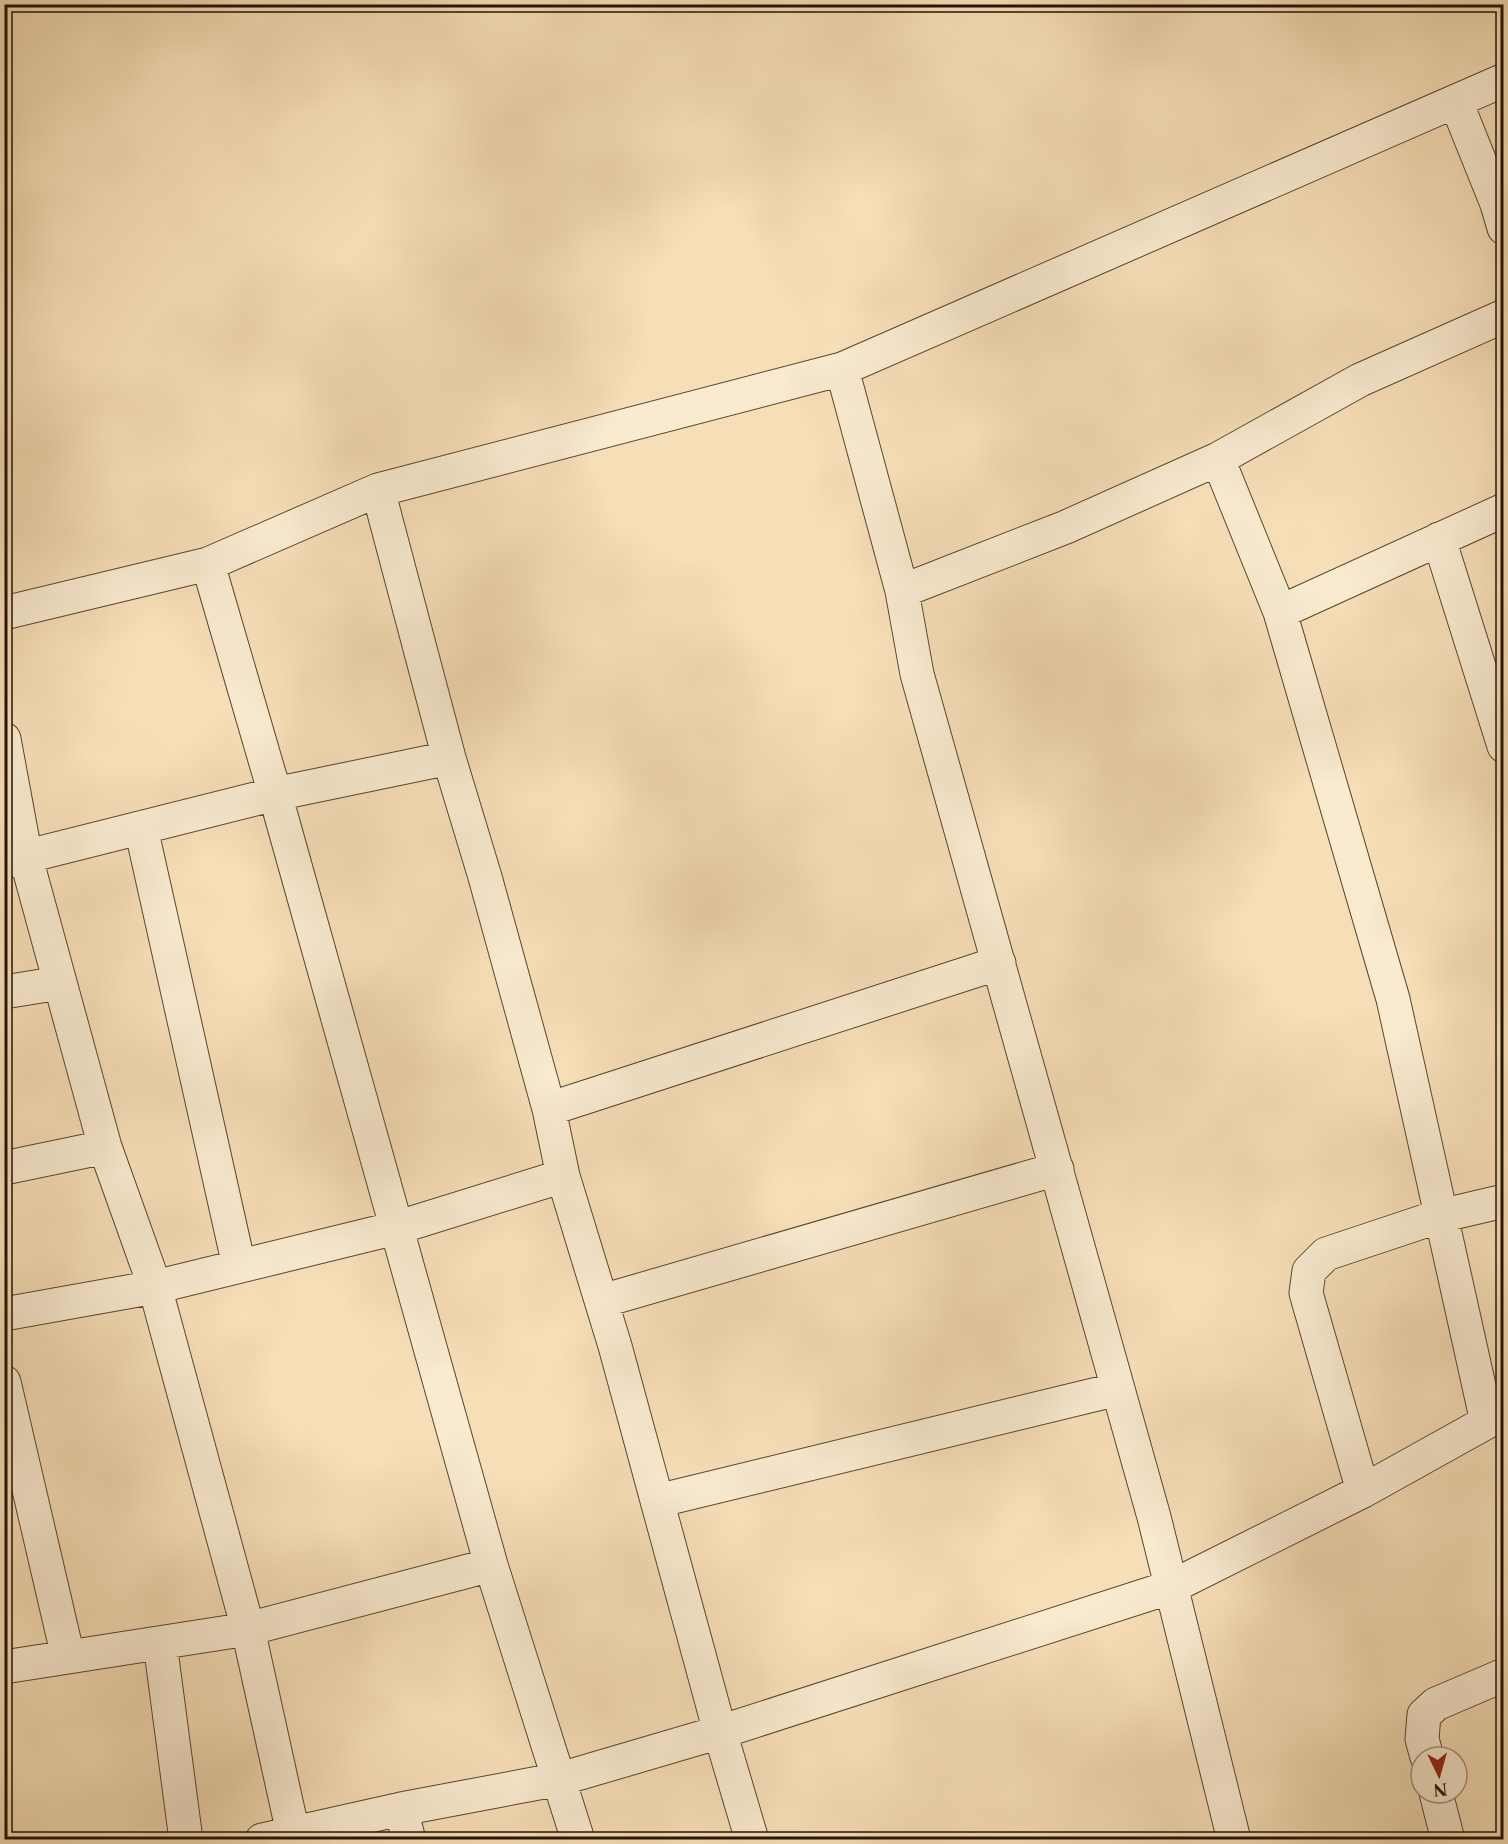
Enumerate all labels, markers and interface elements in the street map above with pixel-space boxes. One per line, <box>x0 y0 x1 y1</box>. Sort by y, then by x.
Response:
north arrow <box>1409 1745 1469 1805</box>
text: N <box>1432 1779 1448 1801</box>

